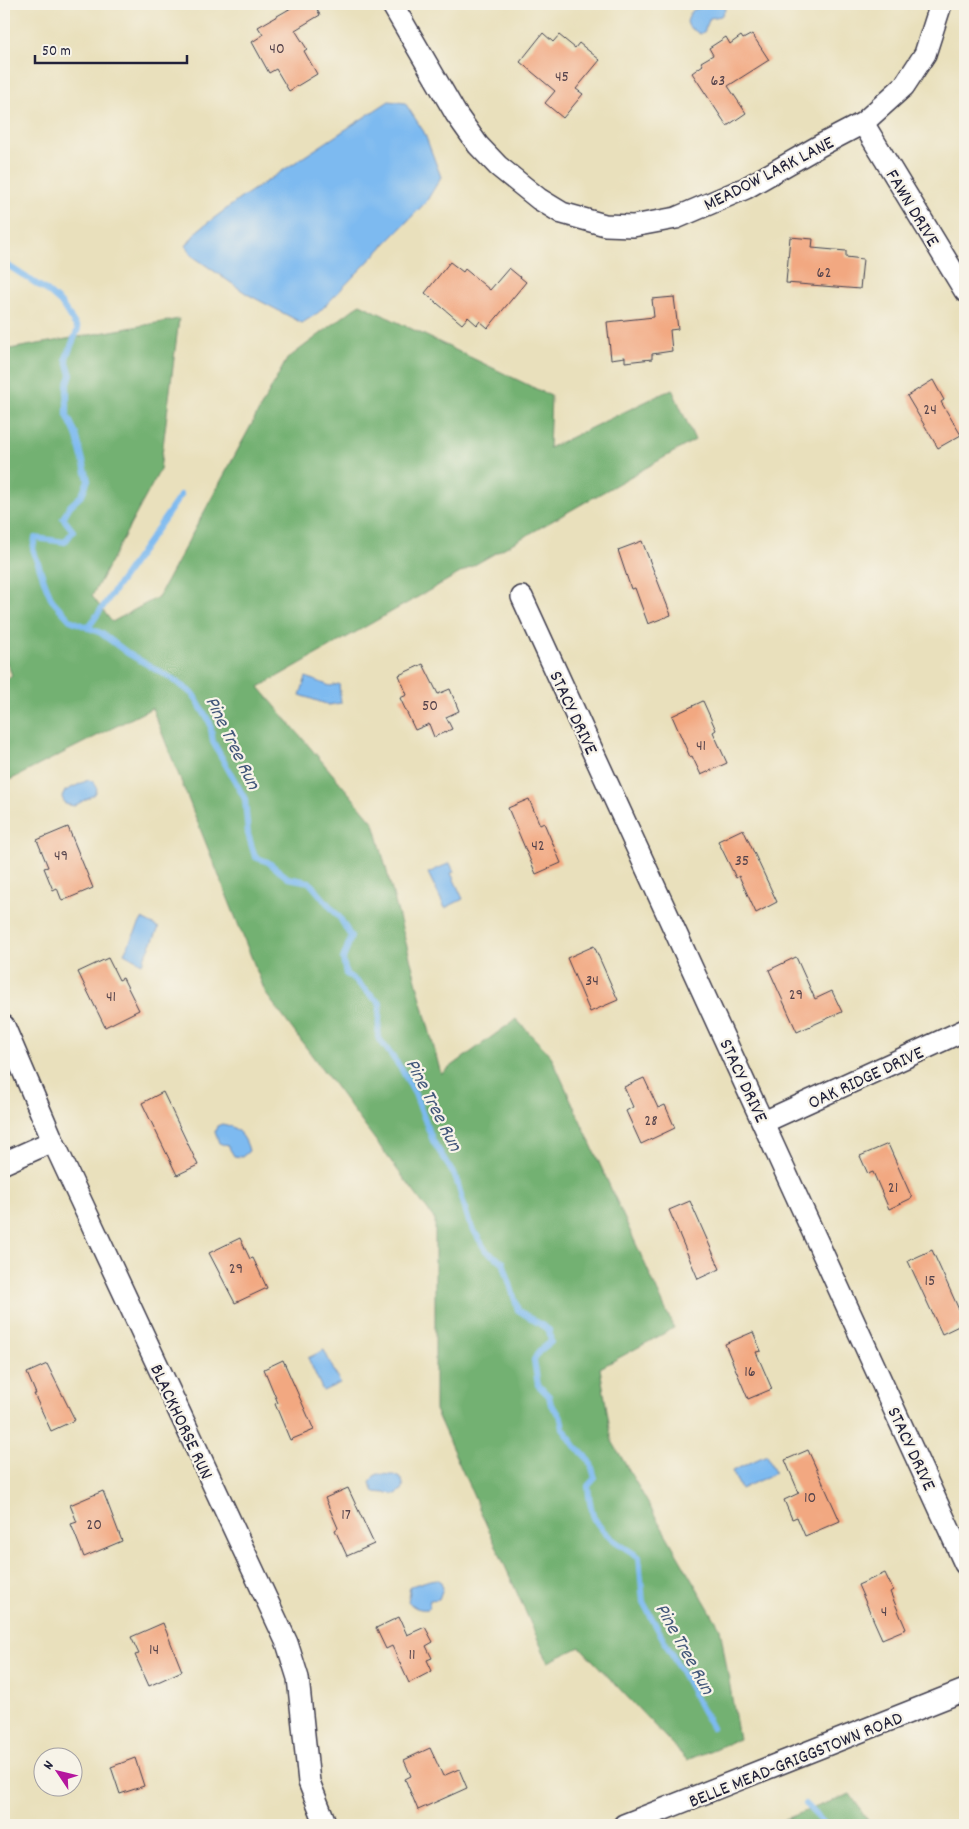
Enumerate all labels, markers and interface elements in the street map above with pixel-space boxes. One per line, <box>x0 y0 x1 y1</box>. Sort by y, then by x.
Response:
scale bar <box>35 32 188 64</box>
house number: 40 <box>269 38 285 61</box>
text: 50 m <box>42 41 71 63</box>
house number: 45 <box>555 66 569 89</box>
house number: 63 <box>711 70 725 93</box>
street label: MEADOW LARK LANE <box>700 131 840 220</box>
street label: FAWN DRIVE <box>877 165 945 253</box>
house number: 62 <box>817 262 831 285</box>
house number: 24 <box>923 399 937 422</box>
street label: STACY DRIVE <box>541 667 603 760</box>
water label: Pine Tree Run <box>197 692 266 795</box>
house number: 50 <box>422 695 438 718</box>
house number: 41 <box>696 735 706 758</box>
house number: 42 <box>531 835 545 858</box>
house number: 49 <box>54 845 68 868</box>
house number: 35 <box>735 850 749 873</box>
house number: 34 <box>585 970 599 993</box>
house number: 29 <box>789 984 803 1007</box>
house number: 41 <box>106 986 116 1009</box>
street label: STACY DRIVE <box>711 1035 773 1128</box>
street label: OAK RIDGE DRIVE <box>804 1040 929 1118</box>
water label: Pine Tree Run <box>397 1054 468 1157</box>
house number: 28 <box>644 1110 658 1133</box>
house number: 21 <box>888 1177 898 1200</box>
house number: 29 <box>229 1258 243 1281</box>
house number: 15 <box>925 1270 935 1293</box>
street label: BLACKHORSE RUN <box>141 1360 218 1485</box>
house number: 16 <box>744 1361 756 1384</box>
street label: STACY DRIVE <box>879 1403 941 1496</box>
house number: 10 <box>804 1487 816 1510</box>
house number: 17 <box>341 1504 351 1527</box>
house number: 20 <box>86 1514 102 1537</box>
water label: Pine Tree Run <box>647 1599 720 1701</box>
house number: 4 <box>881 1601 887 1624</box>
house number: 14 <box>149 1639 159 1662</box>
house number: 11 <box>408 1644 416 1667</box>
street label: BELLE MEAD-GRIGGSTOWN ROAD <box>685 1706 907 1817</box>
north arrow <box>32 1746 82 1796</box>
text: N <box>39 1757 59 1774</box>

